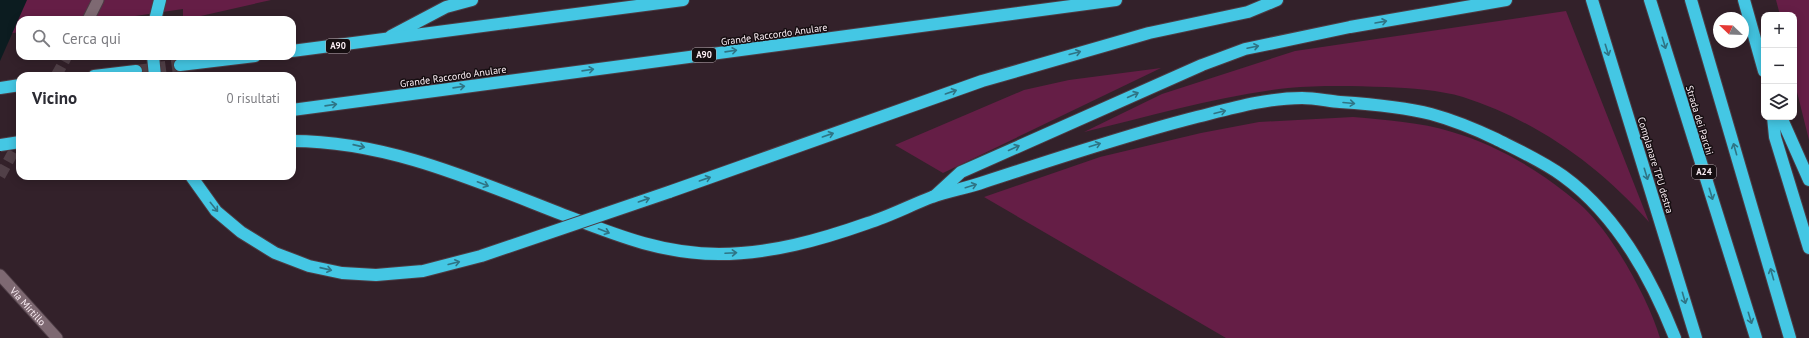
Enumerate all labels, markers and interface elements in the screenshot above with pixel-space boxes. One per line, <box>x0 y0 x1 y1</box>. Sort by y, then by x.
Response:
north arrow <box>1713 12 1749 48</box>
map controls <box>1761 12 1797 120</box>
button: + <box>1761 12 1797 48</box>
search box <box>16 16 296 60</box>
one-way arrow <box>1374 17 1387 25</box>
street label: Grande Raccordo Anulare <box>720 21 828 48</box>
icon: search <box>30 27 52 49</box>
text: Cerca qui <box>62 29 121 48</box>
one-way arrow <box>1661 36 1668 49</box>
road number: A90 <box>326 39 350 53</box>
one-way arrow <box>1246 43 1259 51</box>
one-way arrow <box>1604 43 1611 56</box>
one-way arrow <box>724 47 737 55</box>
road number: A90 <box>692 48 716 62</box>
button: − <box>1761 48 1797 84</box>
one-way arrow <box>1068 49 1081 57</box>
street label: Grande Raccordo Anulare <box>399 63 507 90</box>
one-way arrow <box>581 66 594 74</box>
one-way arrow <box>453 83 466 91</box>
street label: Strada dei Parchi <box>1683 84 1716 157</box>
button: layers <box>1761 84 1797 120</box>
text: Vicino <box>32 87 77 109</box>
one-way arrow <box>944 88 957 95</box>
text: 0 risultati <box>227 90 280 107</box>
one-way arrow <box>1126 91 1138 99</box>
one-way arrow <box>1342 99 1355 106</box>
one-way arrow <box>324 101 337 109</box>
one-way arrow <box>1213 107 1226 115</box>
street label: Complanare TPU destra <box>1635 115 1676 215</box>
one-way arrow <box>822 131 834 139</box>
one-way arrow <box>1088 141 1101 148</box>
one-way arrow <box>352 143 365 151</box>
one-way arrow <box>1731 143 1738 156</box>
one-way arrow <box>1008 144 1020 151</box>
road number: A24 <box>1692 165 1716 179</box>
one-way arrow <box>1643 167 1650 180</box>
one-way arrow <box>699 174 711 182</box>
one-way arrow <box>476 180 488 188</box>
one-way arrow <box>965 182 978 189</box>
one-way arrow <box>1708 187 1715 200</box>
one-way arrow <box>637 196 650 203</box>
one-way arrow <box>209 202 218 213</box>
one-way arrow <box>598 227 610 235</box>
one-way arrow <box>724 250 737 257</box>
one-way arrow <box>447 259 460 266</box>
one-way arrow <box>319 266 332 274</box>
one-way arrow <box>1768 267 1775 280</box>
street label: Via Mirtillo <box>6 284 49 328</box>
one-way arrow <box>1681 292 1688 305</box>
one-way arrow <box>1747 311 1754 324</box>

